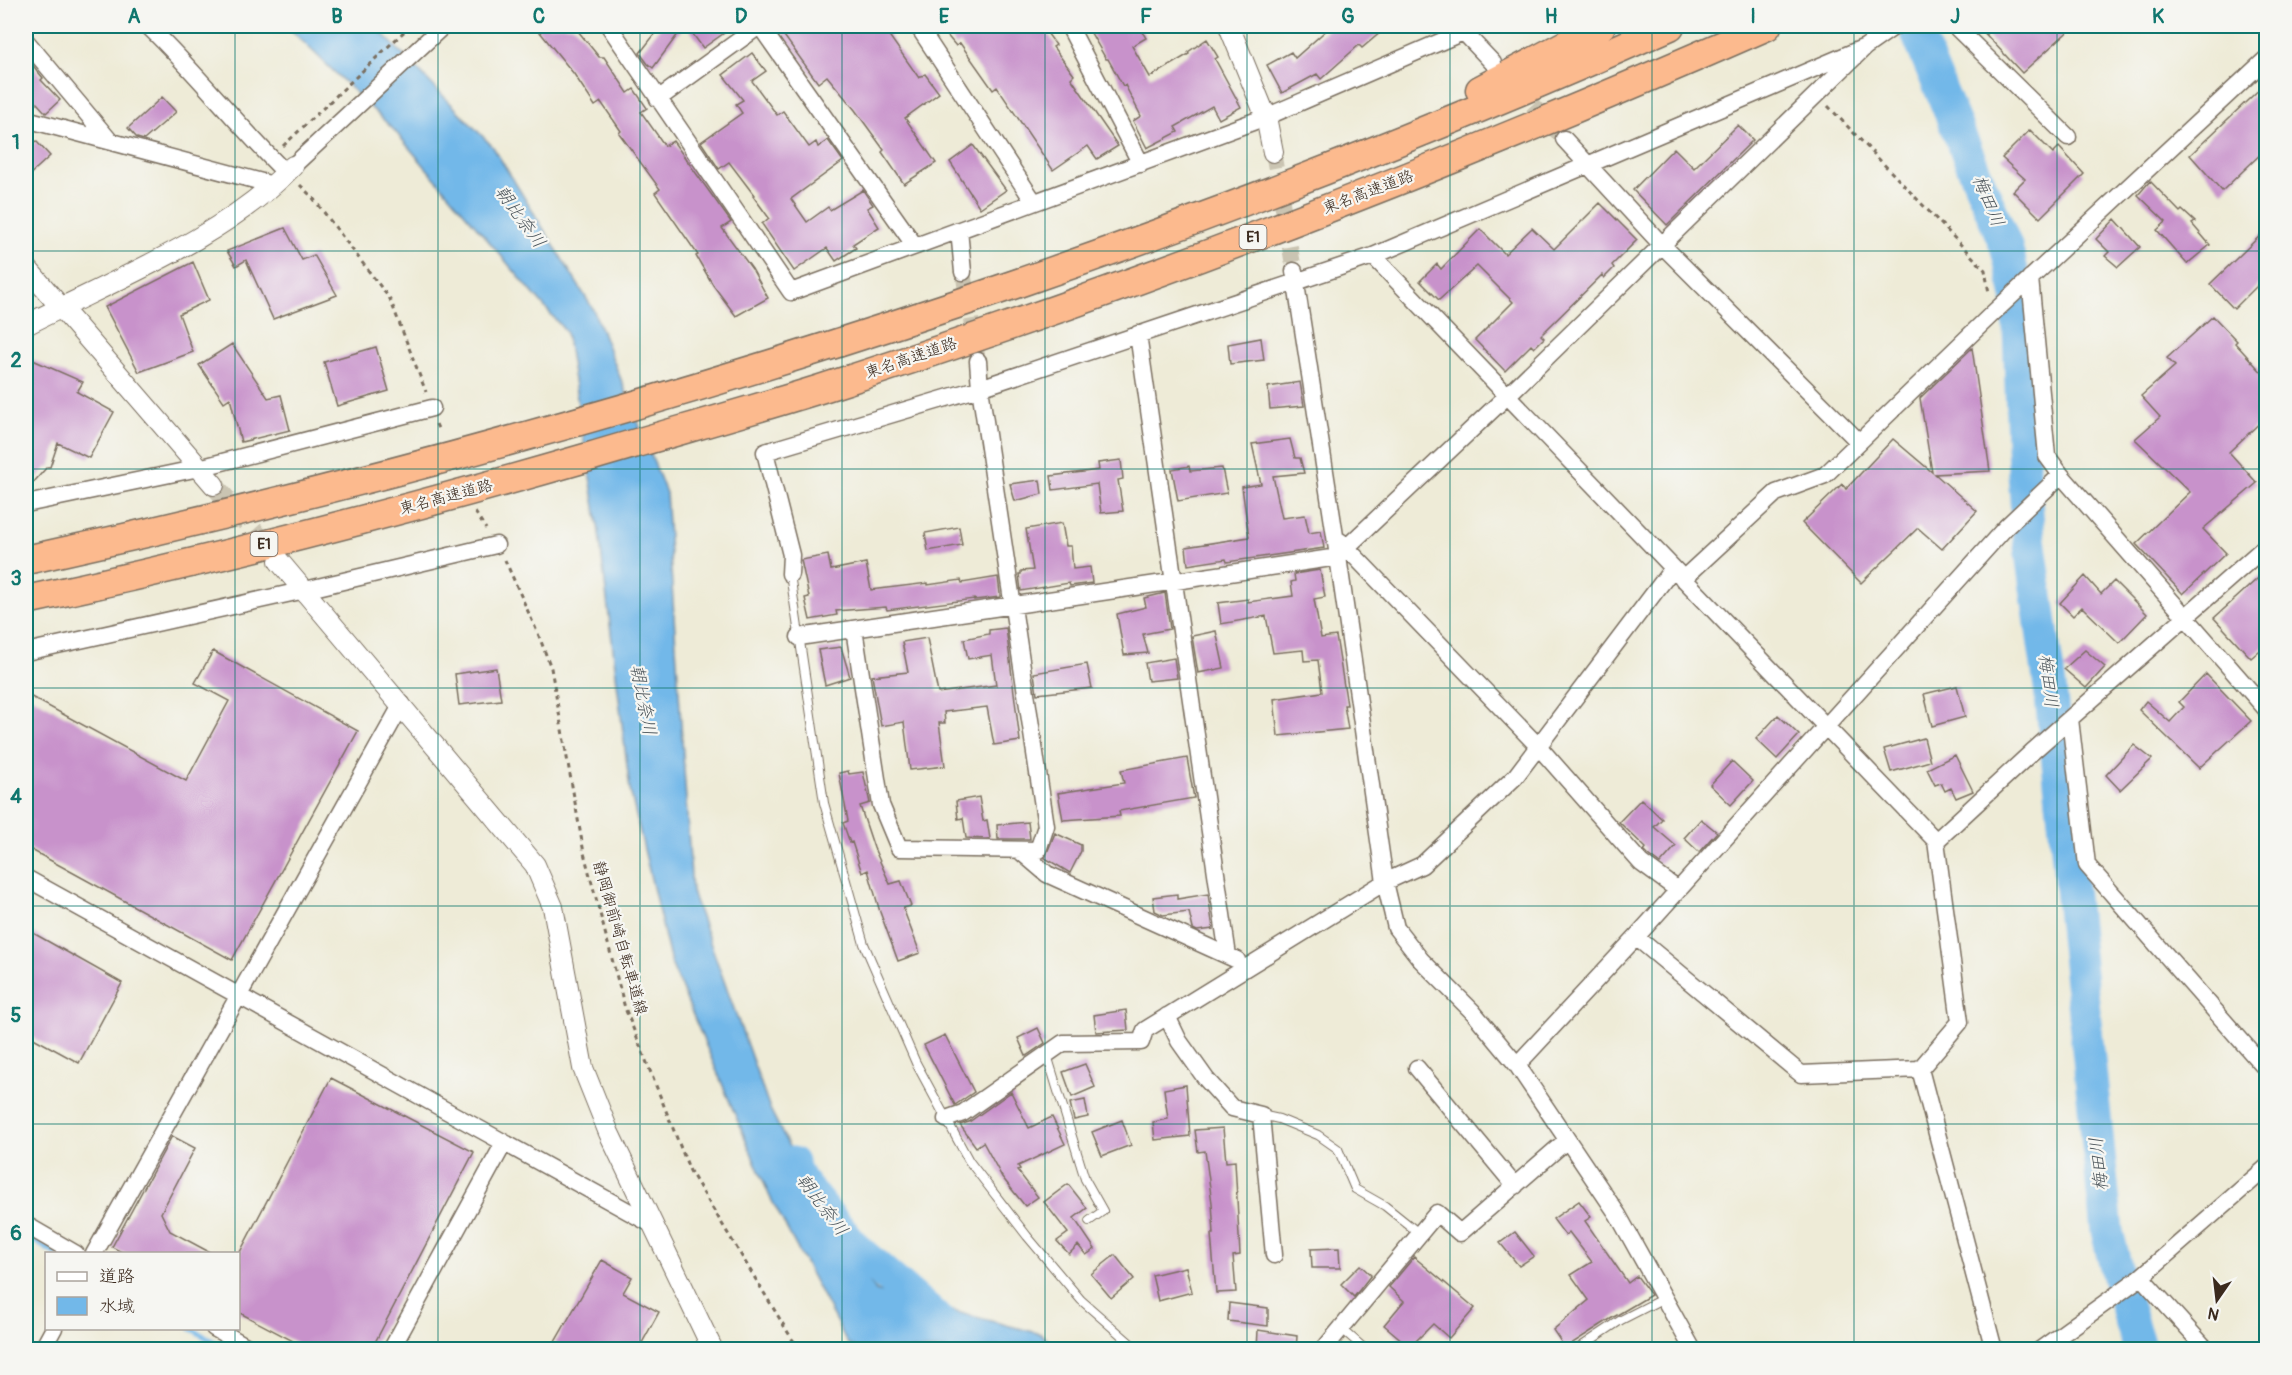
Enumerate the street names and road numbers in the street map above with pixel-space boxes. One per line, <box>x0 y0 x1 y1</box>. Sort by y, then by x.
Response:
street label: 東名高速道路 <box>1320 165 1416 219</box>
road number: E1 <box>1240 225 1266 249</box>
street label: 東名高速道路 <box>862 333 960 383</box>
street label: 東名高速道路 <box>397 475 495 519</box>
road number: E1 <box>250 532 278 556</box>
street label: 静岡御前崎自転車道線 <box>588 858 652 1018</box>

